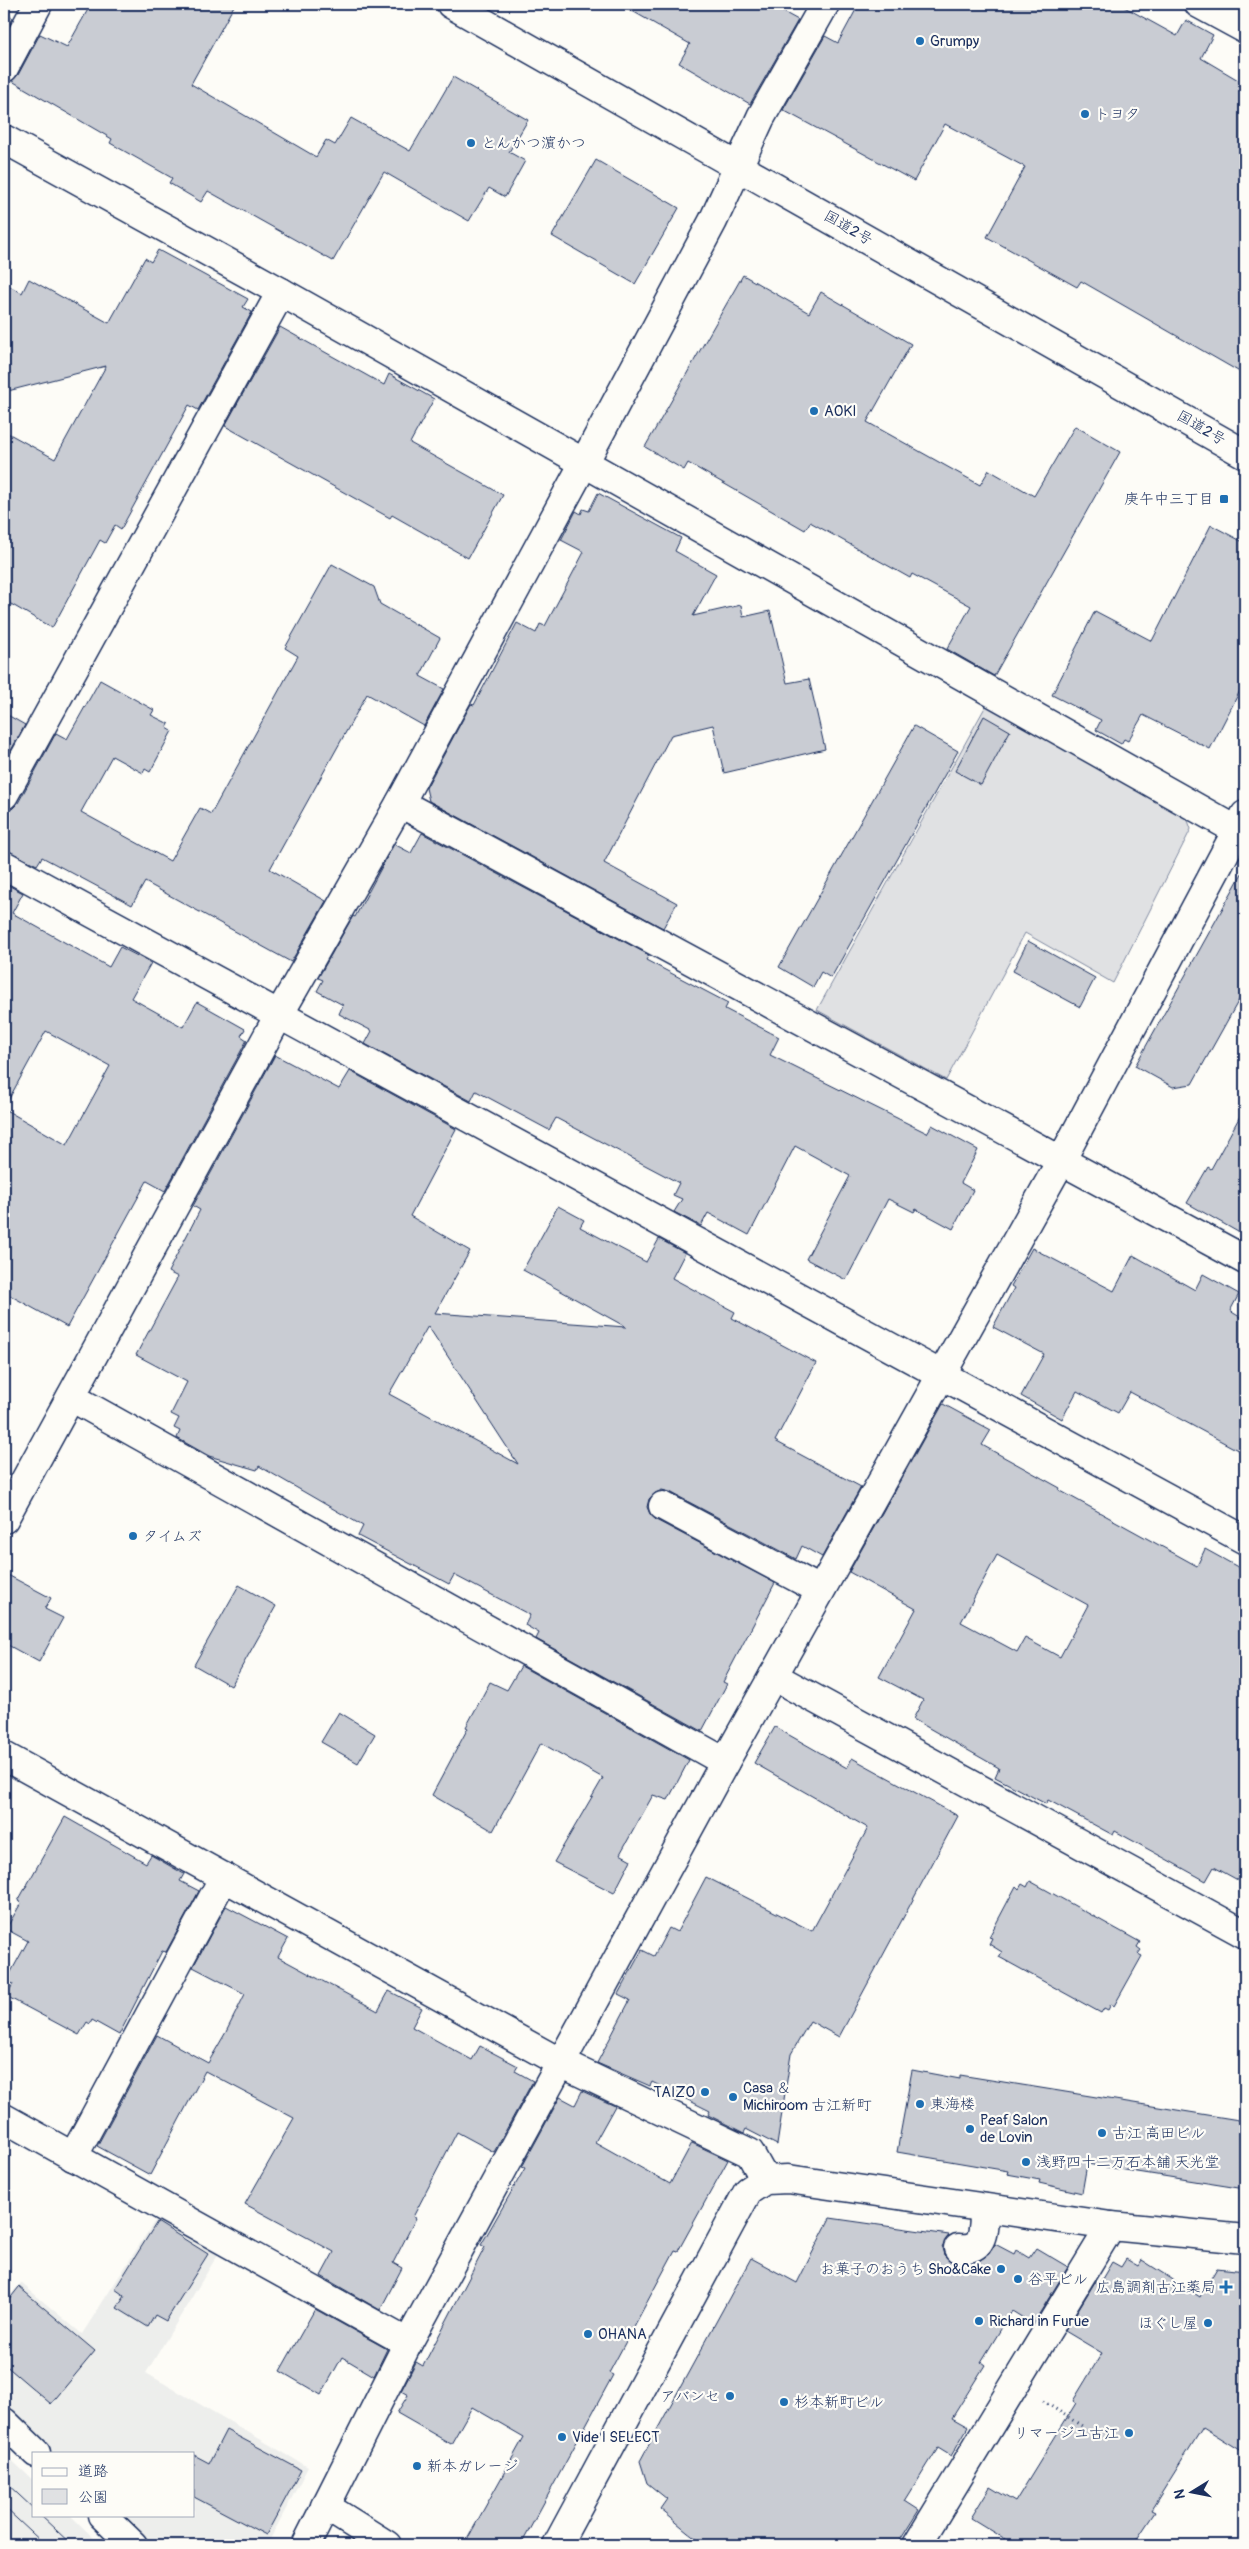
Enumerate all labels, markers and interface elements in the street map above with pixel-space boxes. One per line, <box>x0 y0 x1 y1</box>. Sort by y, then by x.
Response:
place label: Grumpy <box>930 32 980 51</box>
marker: Grumpy <box>914 35 926 47</box>
place label: トヨタ <box>1095 105 1140 124</box>
marker: トヨタ <box>1079 108 1091 120</box>
place label: とんかつ濵かつ <box>481 134 586 153</box>
marker: とんかつ濵かつ <box>465 137 477 149</box>
street label: 国道2号 <box>820 206 876 250</box>
place label: AOKI <box>824 402 857 421</box>
marker: AOKI <box>808 405 820 417</box>
street label: 国道2号 <box>1173 406 1229 450</box>
place label: 庚午中三丁目 <box>1124 490 1214 509</box>
marker: 庚午中三丁目 <box>1218 493 1230 505</box>
place label: タイムズ <box>143 1527 202 1546</box>
marker: タイムズ <box>127 1530 139 1542</box>
place label: Casa ＆ Michiroom 古江新町 <box>743 2079 872 2115</box>
place label: TAIZO <box>653 2083 695 2102</box>
marker: TAIZO <box>699 2086 711 2098</box>
marker: Casa ＆ Michiroom 古江新町 <box>727 2091 739 2103</box>
place label: 東海楼 <box>930 2095 975 2114</box>
marker: 東海楼 <box>914 2098 926 2110</box>
place label: Peaf Salon de Lovin <box>980 2111 1048 2147</box>
marker: Peaf Salon de Lovin <box>964 2123 976 2135</box>
place label: 古江 高田ビル <box>1112 2124 1205 2143</box>
marker: 古江 高田ビル <box>1096 2127 1108 2139</box>
place label: 浅野四十二万石本舗 天光堂 <box>1036 2153 1219 2172</box>
marker: 浅野四十二万石本舗 天光堂 <box>1020 2156 1032 2168</box>
place label: お菓子のおうち Sho&Cake <box>820 2260 992 2279</box>
marker: お菓子のおうち Sho&Cake <box>995 2263 1007 2275</box>
place label: 谷平ビル <box>1028 2270 1088 2289</box>
marker: 谷平ビル <box>1012 2273 1024 2285</box>
place label: 広島調剤古江薬局 <box>1096 2278 1216 2297</box>
marker: 広島調剤古江薬局 <box>1220 2281 1232 2293</box>
place label: Richard in Furue <box>989 2312 1089 2331</box>
place label: ほぐし屋 <box>1138 2314 1198 2333</box>
marker: Richard in Furue <box>973 2315 985 2327</box>
marker: ほぐし屋 <box>1202 2317 1214 2329</box>
place label: OHANA <box>598 2325 647 2344</box>
marker: OHANA <box>582 2328 594 2340</box>
place label: アバンセ <box>661 2387 720 2406</box>
marker: アバンセ <box>724 2390 736 2402</box>
place label: 杉本新町ビル <box>794 2393 884 2412</box>
marker: 杉本新町ビル <box>778 2396 790 2408</box>
place label: リマージユ古江 <box>1014 2424 1119 2443</box>
marker: リマージユ古江 <box>1123 2427 1135 2439</box>
place label: Vide I SELECT <box>572 2428 660 2447</box>
marker: Vide I SELECT <box>556 2431 568 2443</box>
legend <box>32 2452 195 2516</box>
place label: 新本ガレージ <box>427 2457 518 2476</box>
marker: 新本ガレージ <box>411 2460 423 2472</box>
text: 道路 <box>78 2462 108 2481</box>
north arrow <box>1166 2466 1216 2516</box>
text: 公園 <box>78 2488 108 2507</box>
text: N <box>1170 2488 1189 2500</box>

